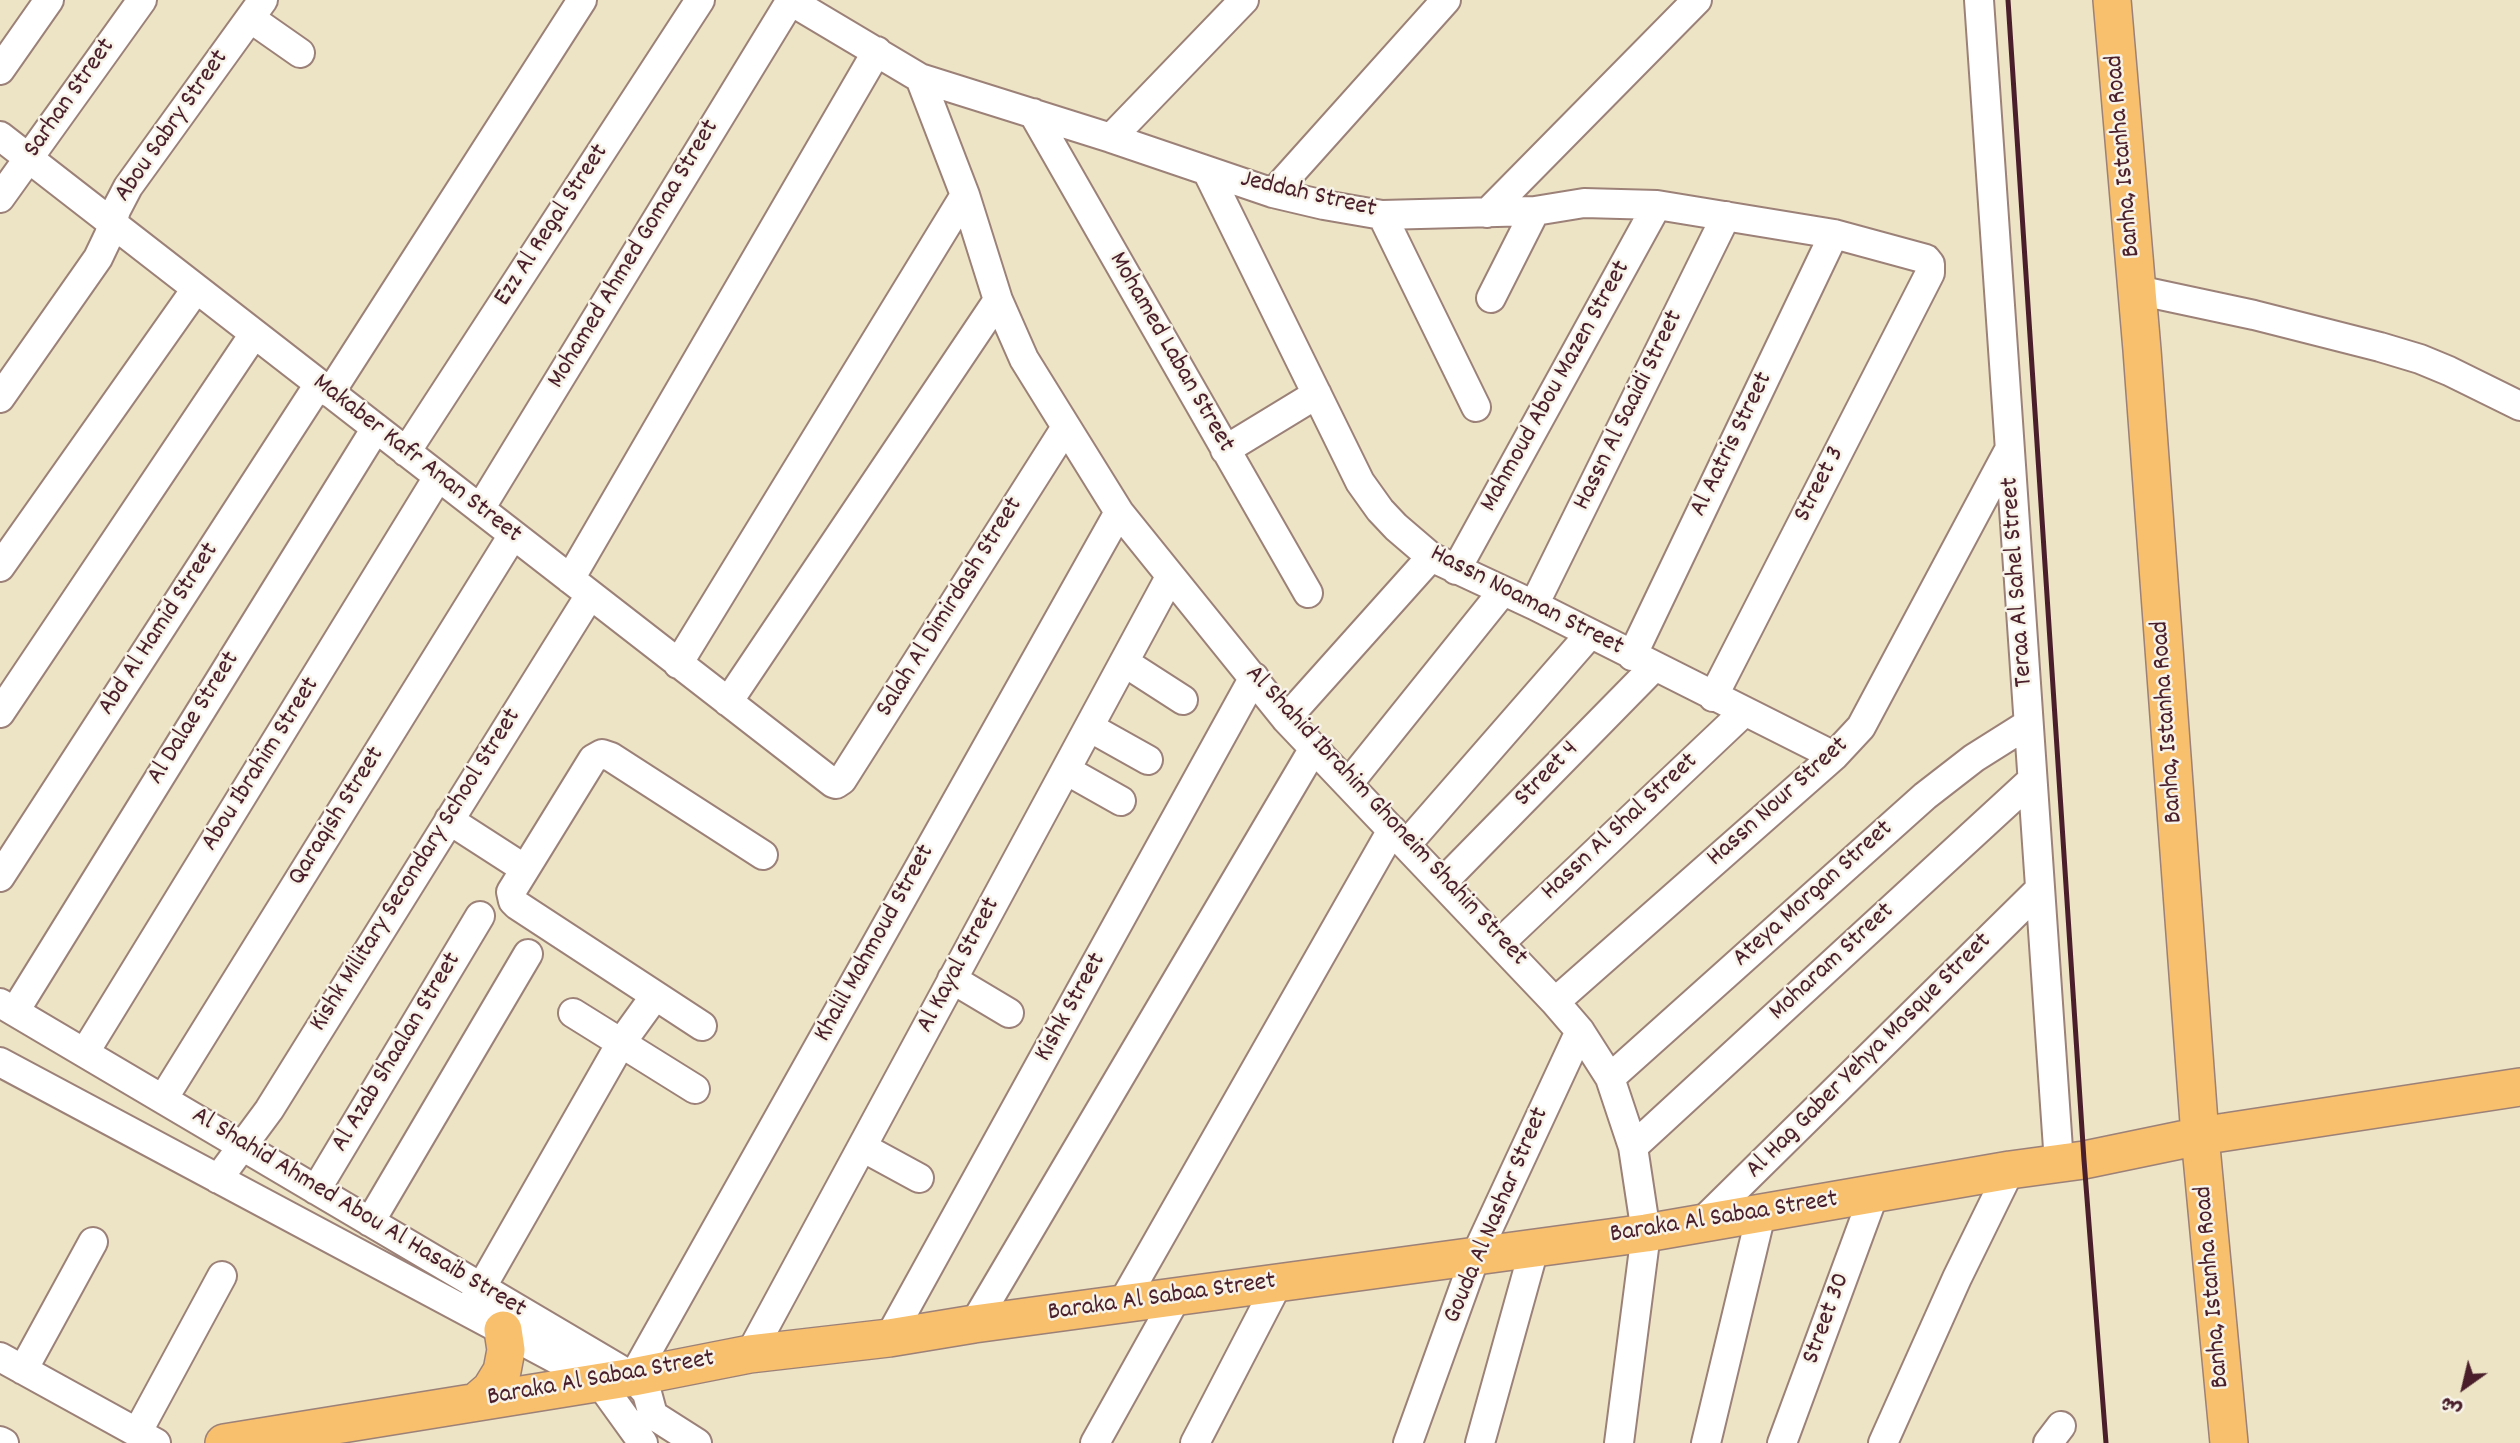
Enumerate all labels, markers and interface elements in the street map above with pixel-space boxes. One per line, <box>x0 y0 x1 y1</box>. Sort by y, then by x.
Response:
street label: Sarhan Street <box>18 33 124 165</box>
street label: Abou Sabry Street <box>109 45 237 209</box>
street label: Banha, Istanha Road <box>2101 54 2149 258</box>
street label: Mohamed Ahmed Gomaa Street <box>542 115 728 395</box>
street label: Ezz Al Regal Street <box>489 139 617 313</box>
street label: Jeddah Street <box>1237 165 1379 227</box>
street label: Mohamed Laban Street <box>1100 247 1240 459</box>
street label: Mahmoud Abou Mazen Street <box>1475 256 1639 518</box>
street label: Hassn Al Saaidi Street <box>1568 306 1692 516</box>
street label: Al Aatris Street <box>1685 368 1781 522</box>
street label: Makaber Kafr Anan Street <box>305 369 527 551</box>
street label: Street 3 <box>1789 442 1853 528</box>
street label: Teraa Al Sahel Street <box>1996 476 2042 688</box>
street label: Salah Al Dimirdash Street <box>871 492 1031 724</box>
street label: Abd Al Hamid Street <box>93 538 227 722</box>
street label: Hassn Noaman Street <box>1424 540 1628 664</box>
street label: Banha, Istanha Road <box>2146 620 2192 824</box>
street label: Al Dalae Street <box>142 647 248 791</box>
street label: Al Shahid Ibrahim Ghoneim Shahin Street <box>1237 660 1533 974</box>
street label: Abou Ibrahim Street <box>196 672 328 858</box>
street label: Kishk Military Secondary School Street <box>304 704 530 1038</box>
street label: Hassn Nour Street <box>1702 731 1856 875</box>
street label: Street 4 <box>1509 735 1587 815</box>
street label: Qaraqish Street <box>283 742 393 892</box>
street label: Hassn Al Shal Street <box>1536 748 1706 908</box>
street label: Ateya Morgan Street <box>1727 815 1901 975</box>
street label: Khalil Mahmoud Street <box>809 840 943 1048</box>
street label: Al Kayal Street <box>911 893 1009 1039</box>
street label: Moharam Street <box>1764 897 1902 1029</box>
street label: Al Hag Gaber Yehya Mosque Street <box>1740 927 2000 1187</box>
street label: Al Azab Shaalan Street <box>326 948 470 1158</box>
street label: Kishk Street <box>1029 948 1115 1068</box>
street label: Al Shahid Ahmed Abou Al Hasaib Street <box>185 1102 531 1326</box>
street label: Gouda Al Nashar Street <box>1438 1103 1558 1329</box>
street label: Banha, Istanha Road <box>2190 1185 2238 1389</box>
street label: Baraka Al Sabaa Street <box>1608 1186 1840 1252</box>
street label: Baraka Al Sabaa Street <box>1046 1268 1278 1330</box>
street label: Street 30 <box>1797 1269 1859 1369</box>
street label: Baraka Al Sabaa Street <box>485 1345 717 1415</box>
north arrow <box>2429 1352 2499 1422</box>
text: ش <box>2436 1388 2468 1422</box>

